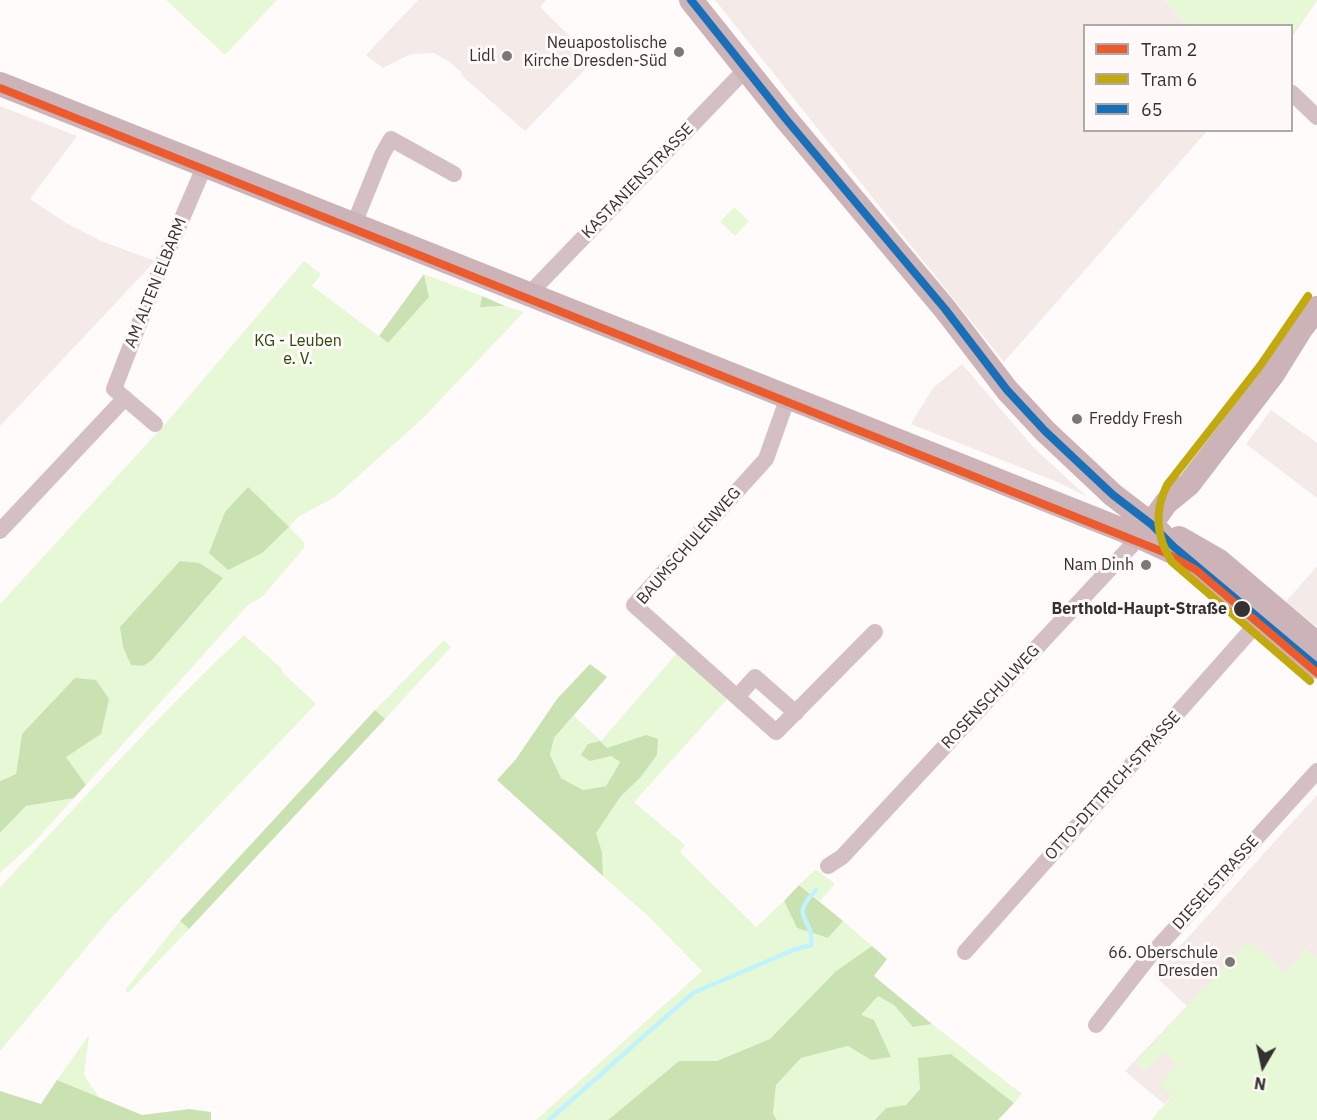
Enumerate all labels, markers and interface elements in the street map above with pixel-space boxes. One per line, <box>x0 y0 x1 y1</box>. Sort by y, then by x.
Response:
legend <box>1083 24 1293 132</box>
place label: Neuapostolische Kirche Dresden-Süd <box>523 33 667 71</box>
text: Tram 2 <box>1141 38 1197 61</box>
marker: Neuapostolische Kirche Dresden-Süd <box>672 45 686 59</box>
place label: Lidl <box>469 46 495 66</box>
marker: Lidl <box>500 49 514 63</box>
text: Tram 6 <box>1141 68 1197 91</box>
text: 65 <box>1141 98 1163 121</box>
street label: KASTANIENSTRASSE <box>578 119 698 243</box>
street label: AM ALTEN ELBARM <box>121 215 191 351</box>
park label: KG - Leuben e. V. <box>254 331 342 369</box>
place label: Freddy Fresh <box>1089 409 1183 429</box>
marker: Freddy Fresh <box>1070 412 1084 426</box>
street label: BAUMSCHULENWEG <box>633 484 745 608</box>
place label: Nam Dinh <box>1063 555 1134 575</box>
marker: Nam Dinh <box>1139 558 1153 572</box>
place label: Berthold-Haupt-Straße <box>1052 599 1227 619</box>
marker: Berthold-Haupt-Straße <box>1232 599 1252 619</box>
street label: ROSENSCHULWEG <box>938 641 1044 753</box>
street label: OTTO-DITTRICH-STRASSE <box>1041 708 1185 864</box>
street label: DIESELSTRASSE <box>1169 832 1263 934</box>
place label: 66. Oberschule Dresden <box>1108 943 1218 981</box>
marker: 66. Oberschule Dresden <box>1223 955 1237 969</box>
north arrow <box>1233 1036 1293 1096</box>
text: N <box>1253 1073 1267 1095</box>

